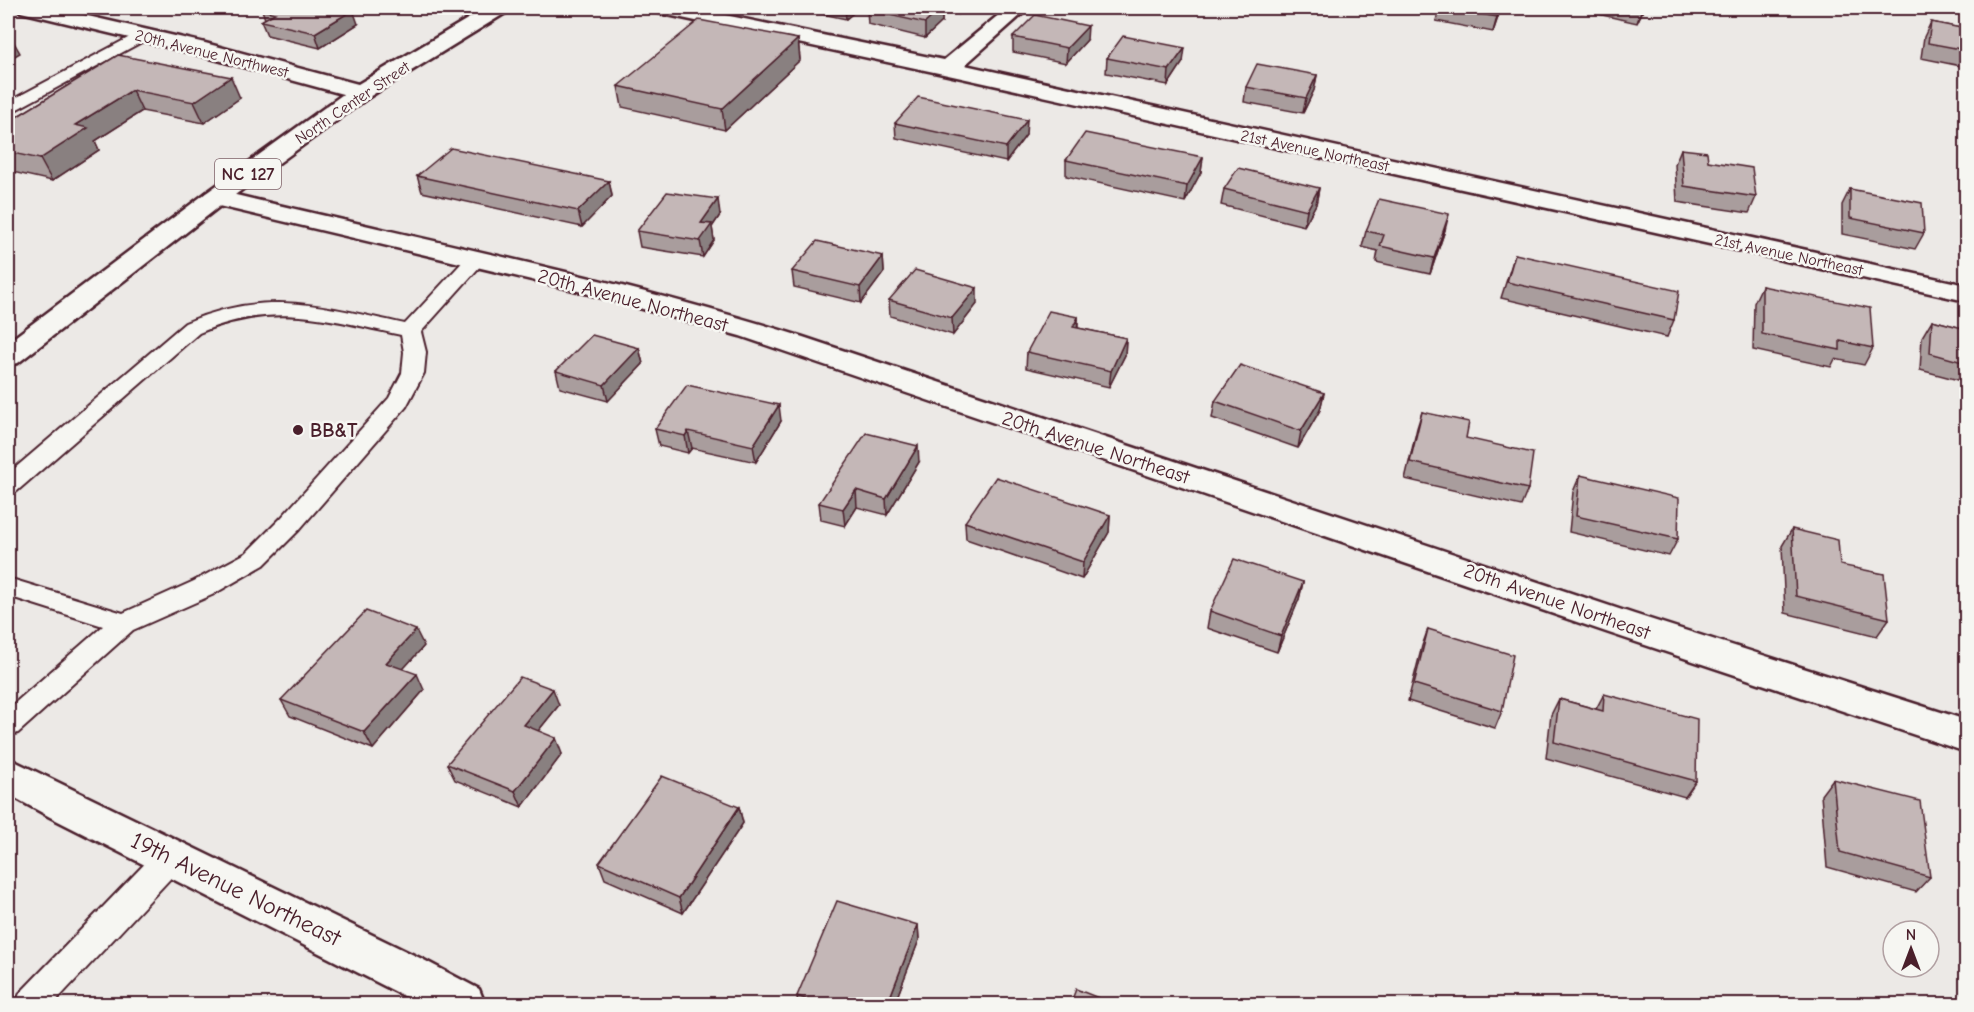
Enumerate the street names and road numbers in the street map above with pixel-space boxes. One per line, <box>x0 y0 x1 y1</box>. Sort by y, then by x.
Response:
street label: 20th Avenue Northwest <box>133 26 291 82</box>
street label: North Center Street <box>292 58 414 148</box>
street label: 21st Avenue Northeast <box>1239 126 1391 176</box>
road number: NC 127 <box>215 159 281 189</box>
street label: 21st Avenue Northeast <box>1713 230 1865 280</box>
street label: 20th Avenue Northeast <box>535 264 732 337</box>
street label: 20th Avenue Northeast <box>999 406 1194 489</box>
street label: 20th Avenue Northeast <box>1461 559 1654 645</box>
street label: 19th Avenue Northeast <box>126 826 347 953</box>

